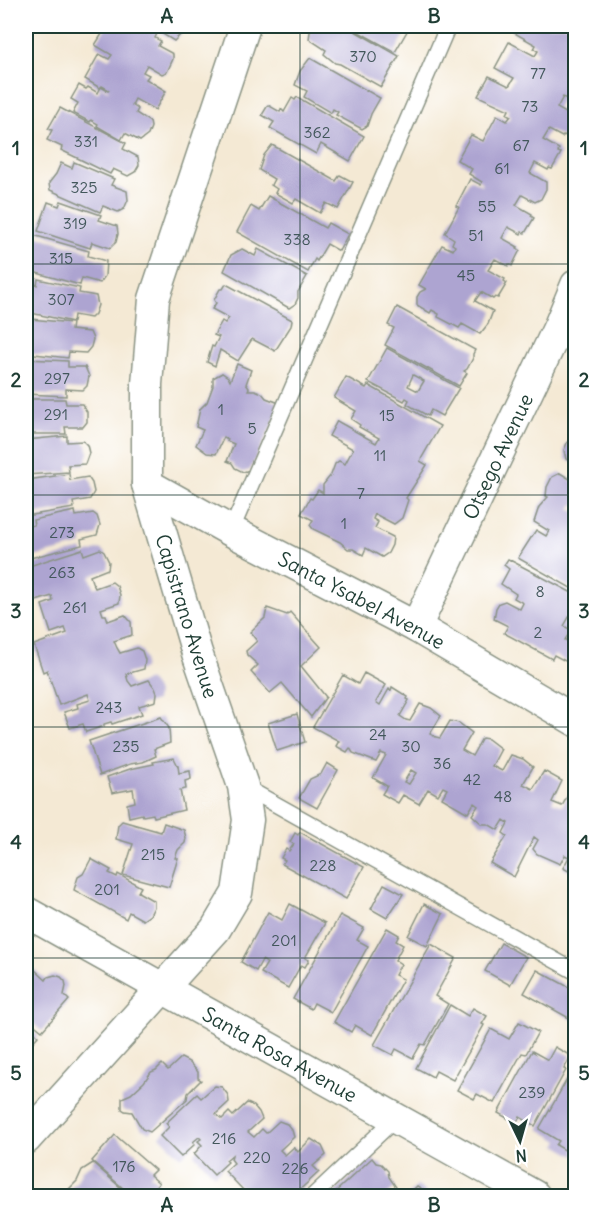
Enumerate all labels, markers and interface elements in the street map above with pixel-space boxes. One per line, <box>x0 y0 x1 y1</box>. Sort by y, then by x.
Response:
text: A <box>161 3 174 28</box>
text: B <box>427 3 441 28</box>
house number: 370 <box>349 46 377 66</box>
house number: 77 <box>530 63 546 83</box>
house number: 73 <box>522 96 538 116</box>
house number: 362 <box>303 122 331 142</box>
house number: 331 <box>74 131 98 151</box>
text: 1 <box>12 135 20 160</box>
house number: 67 <box>512 135 530 155</box>
text: 1 <box>580 135 588 160</box>
house number: 61 <box>494 158 510 178</box>
house number: 325 <box>70 177 98 197</box>
house number: 55 <box>478 196 496 216</box>
house number: 319 <box>63 213 87 233</box>
house number: 51 <box>468 225 484 245</box>
house number: 338 <box>283 229 311 249</box>
house number: 315 <box>49 248 73 268</box>
house number: 45 <box>457 265 475 285</box>
house number: 307 <box>47 289 75 309</box>
text: 2 <box>11 367 22 392</box>
text: 2 <box>579 367 590 392</box>
house number: 297 <box>44 368 70 388</box>
street label: Otsego Avenue <box>457 389 538 523</box>
house number: 1 <box>218 399 224 419</box>
house number: 291 <box>44 404 68 424</box>
house number: 15 <box>379 405 395 425</box>
house number: 5 <box>247 418 257 438</box>
house number: 11 <box>374 445 386 465</box>
house number: 7 <box>357 483 365 503</box>
house number: 1 <box>341 513 347 533</box>
house number: 273 <box>49 522 75 542</box>
street label: Capistrano Avenue <box>150 531 224 701</box>
street label: Santa Ysabel Avenue <box>274 545 450 654</box>
house number: 263 <box>48 562 76 582</box>
house number: 8 <box>535 581 545 601</box>
house number: 261 <box>63 597 87 617</box>
text: 3 <box>10 598 22 623</box>
text: 3 <box>578 598 590 623</box>
house number: 2 <box>534 622 543 642</box>
house number: 243 <box>96 697 122 717</box>
house number: 24 <box>369 724 387 744</box>
house number: 235 <box>112 736 140 756</box>
house number: 30 <box>401 736 421 756</box>
house number: 36 <box>433 753 451 773</box>
house number: 42 <box>463 769 481 789</box>
house number: 48 <box>494 786 512 806</box>
text: 4 <box>10 829 22 854</box>
text: 4 <box>578 829 590 854</box>
house number: 215 <box>141 844 165 864</box>
house number: 228 <box>310 855 336 875</box>
house number: 201 <box>94 879 120 899</box>
house number: 201 <box>271 930 297 950</box>
street label: Santa Rosa Avenue <box>198 1001 362 1107</box>
text: 5 <box>10 1060 22 1085</box>
text: 5 <box>578 1060 590 1085</box>
house number: 239 <box>518 1082 546 1102</box>
north arrow <box>490 1111 550 1171</box>
house number: 216 <box>212 1128 236 1148</box>
text: N <box>515 1145 528 1166</box>
house number: 220 <box>243 1147 271 1167</box>
house number: 176 <box>112 1156 136 1176</box>
house number: 226 <box>282 1158 308 1178</box>
text: A <box>161 1192 174 1217</box>
text: B <box>427 1192 441 1217</box>

